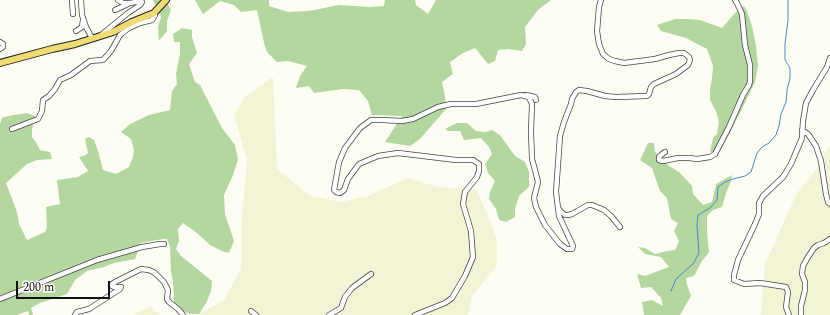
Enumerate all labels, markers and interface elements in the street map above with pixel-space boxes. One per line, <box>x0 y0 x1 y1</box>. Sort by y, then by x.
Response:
scale bar <box>18 273 112 299</box>
text: 200 m <box>23 278 54 297</box>

